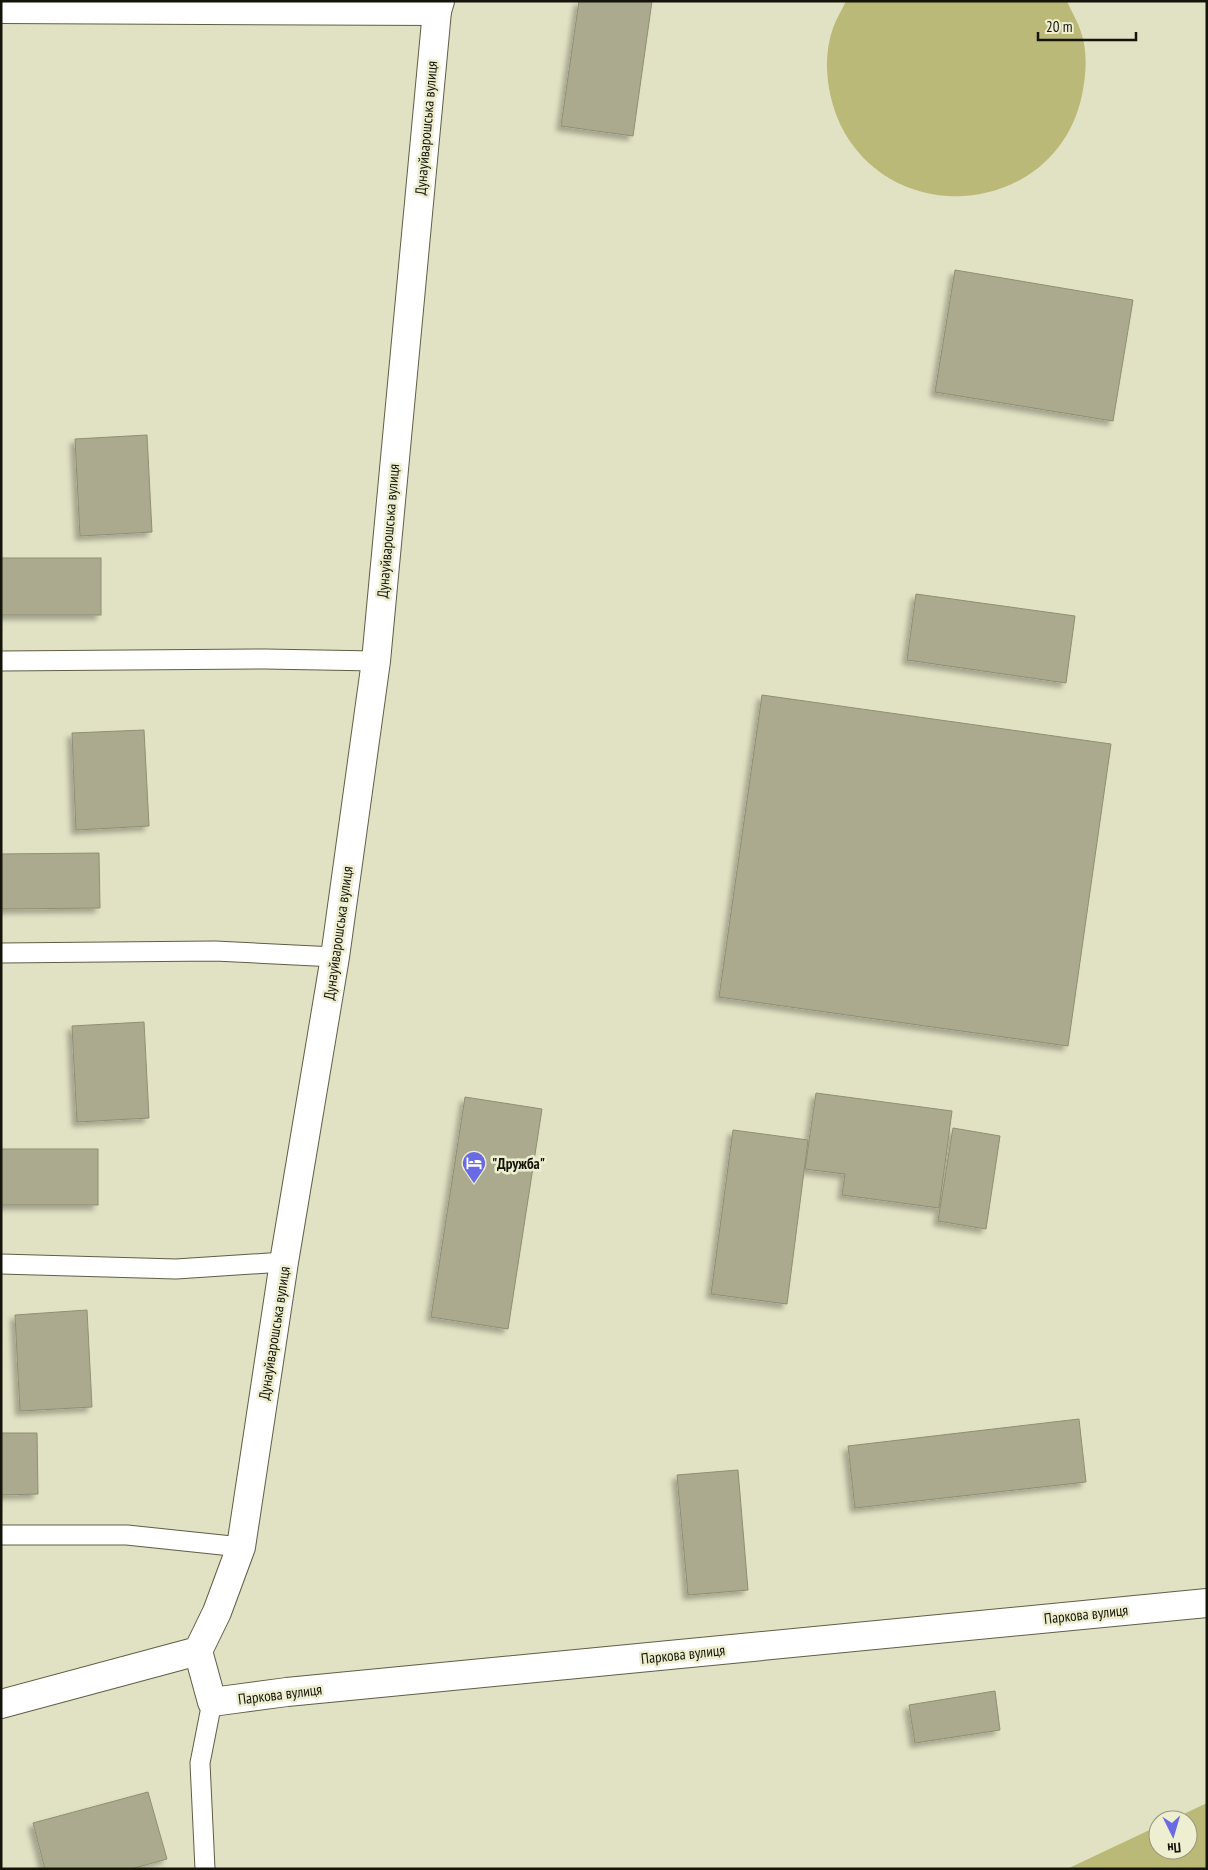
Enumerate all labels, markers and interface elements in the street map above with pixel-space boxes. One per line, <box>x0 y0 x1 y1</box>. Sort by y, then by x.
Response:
scale bar <box>1038 10 1136 42</box>
text: 20 m <box>1046 17 1072 36</box>
street label: Дунауйварошська вулиця <box>411 60 441 196</box>
street label: Дунауйварошська вулиця <box>373 463 403 599</box>
street label: Дунауйварошська вулиця <box>319 865 357 1001</box>
hotel icon: "Дружба" <box>461 1150 487 1184</box>
place label: "Дружба" <box>492 1154 545 1173</box>
street label: Дунауйварошська вулиця <box>254 1265 294 1401</box>
street label: Паркова вулиця <box>1043 1600 1129 1628</box>
street label: Паркова вулиця <box>640 1640 726 1668</box>
street label: Паркова вулиця <box>237 1679 323 1709</box>
north arrow <box>1148 1810 1198 1860</box>
text: Пн <box>1167 1838 1182 1858</box>

